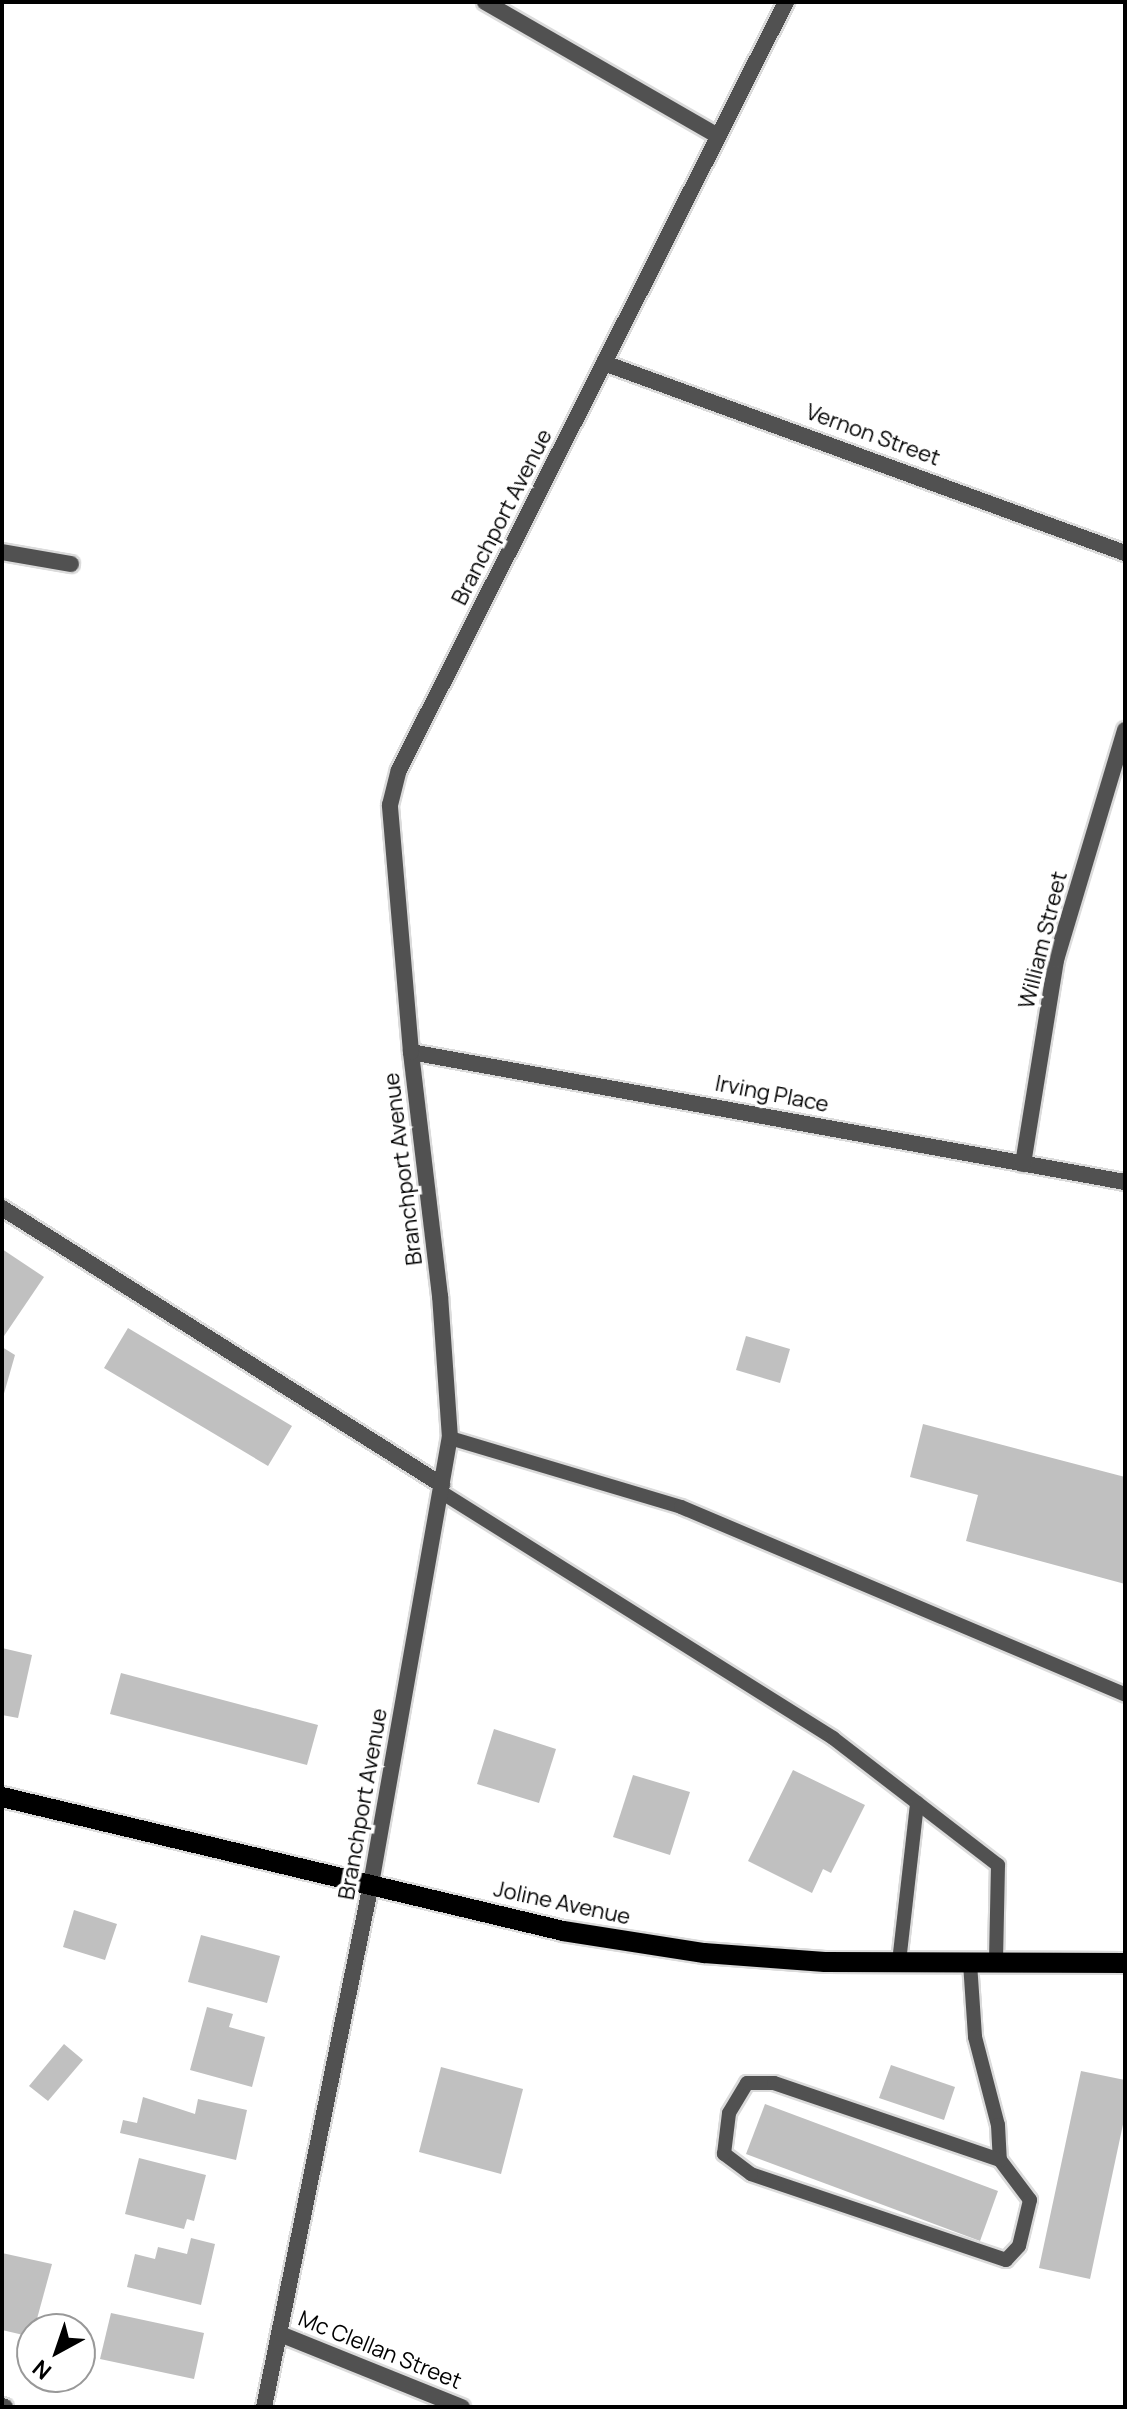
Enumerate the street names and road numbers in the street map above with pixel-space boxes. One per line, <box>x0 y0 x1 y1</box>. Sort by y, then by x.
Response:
street label: Vernon Street <box>802 399 944 471</box>
street label: Branchport Avenue <box>446 425 558 609</box>
street label: William Street <box>1013 869 1073 1011</box>
street label: Irving Place <box>713 1070 831 1118</box>
street label: Branchport Avenue <box>378 1071 428 1267</box>
street label: Branchport Avenue <box>333 1706 393 1902</box>
street label: Joline Avenue <box>491 1876 633 1930</box>
street label: Mc Clellan Street <box>295 2305 465 2395</box>

